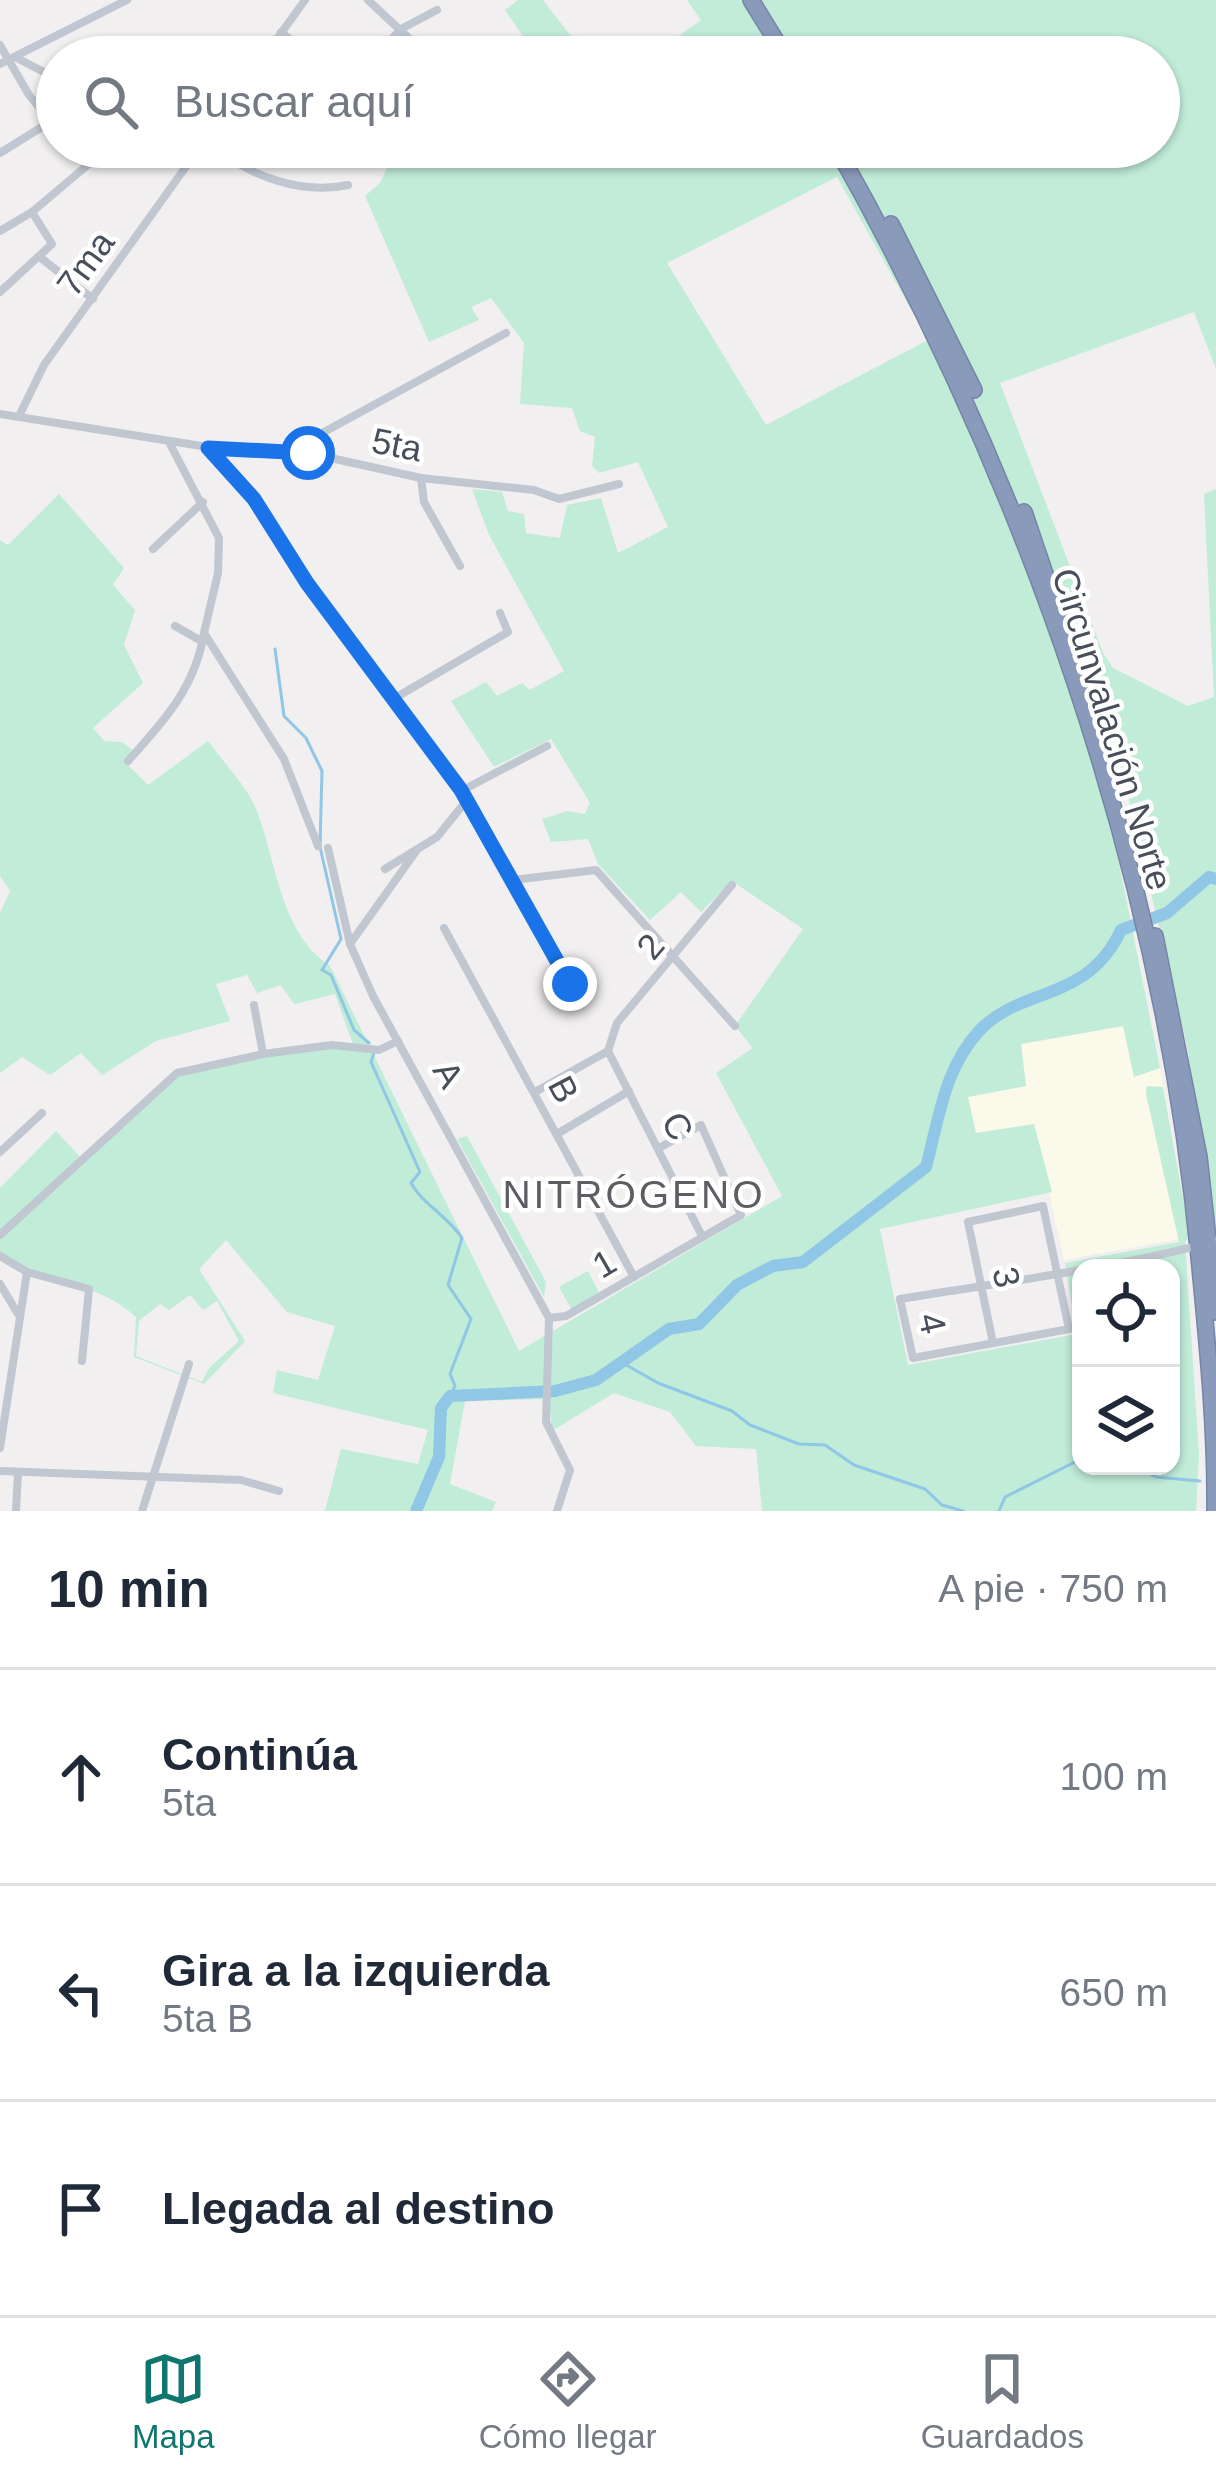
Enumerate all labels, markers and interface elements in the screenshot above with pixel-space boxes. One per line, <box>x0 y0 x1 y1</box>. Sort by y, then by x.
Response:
search box <box>36 36 1180 168</box>
icon: search <box>78 69 144 135</box>
text: Buscar aquí <box>174 76 414 127</box>
street label: 7ma <box>48 222 123 304</box>
street label: 5ta <box>368 420 426 470</box>
route start <box>281 426 335 480</box>
street label: Circunvalación Norte <box>1044 563 1181 895</box>
street label: 2 <box>628 925 673 967</box>
route end <box>543 957 597 1011</box>
street label: A <box>425 1054 472 1095</box>
street label: B <box>540 1069 587 1109</box>
street label: C <box>653 1105 702 1147</box>
district label: NITRÓGENO <box>502 1173 766 1216</box>
street label: 1 <box>585 1241 623 1286</box>
map controls <box>1072 1259 1180 1475</box>
button: locate <box>1072 1259 1180 1367</box>
street label: 3 <box>984 1263 1029 1291</box>
street label: 4 <box>910 1309 955 1337</box>
button: layers <box>1072 1367 1180 1475</box>
text: 10 min <box>48 1561 210 1618</box>
text: A pie · 750 m <box>938 1567 1168 1610</box>
text: Continúa <box>162 1729 357 1780</box>
icon: ahead <box>48 1744 114 1810</box>
text: 100 m <box>1060 1755 1168 1798</box>
text: 5ta <box>162 1781 216 1824</box>
text: Gira a la izquierda <box>162 1945 550 1996</box>
icon: left <box>48 1960 114 2026</box>
text: 650 m <box>1060 1971 1168 2014</box>
text: 5ta B <box>162 1997 253 2040</box>
icon: arrive <box>48 2176 114 2242</box>
text: Llegada al destino <box>162 2183 555 2234</box>
tab: Mapa <box>132 2346 215 2456</box>
tab: Cómo llegar <box>479 2346 657 2456</box>
tab: Guardados <box>921 2346 1084 2456</box>

